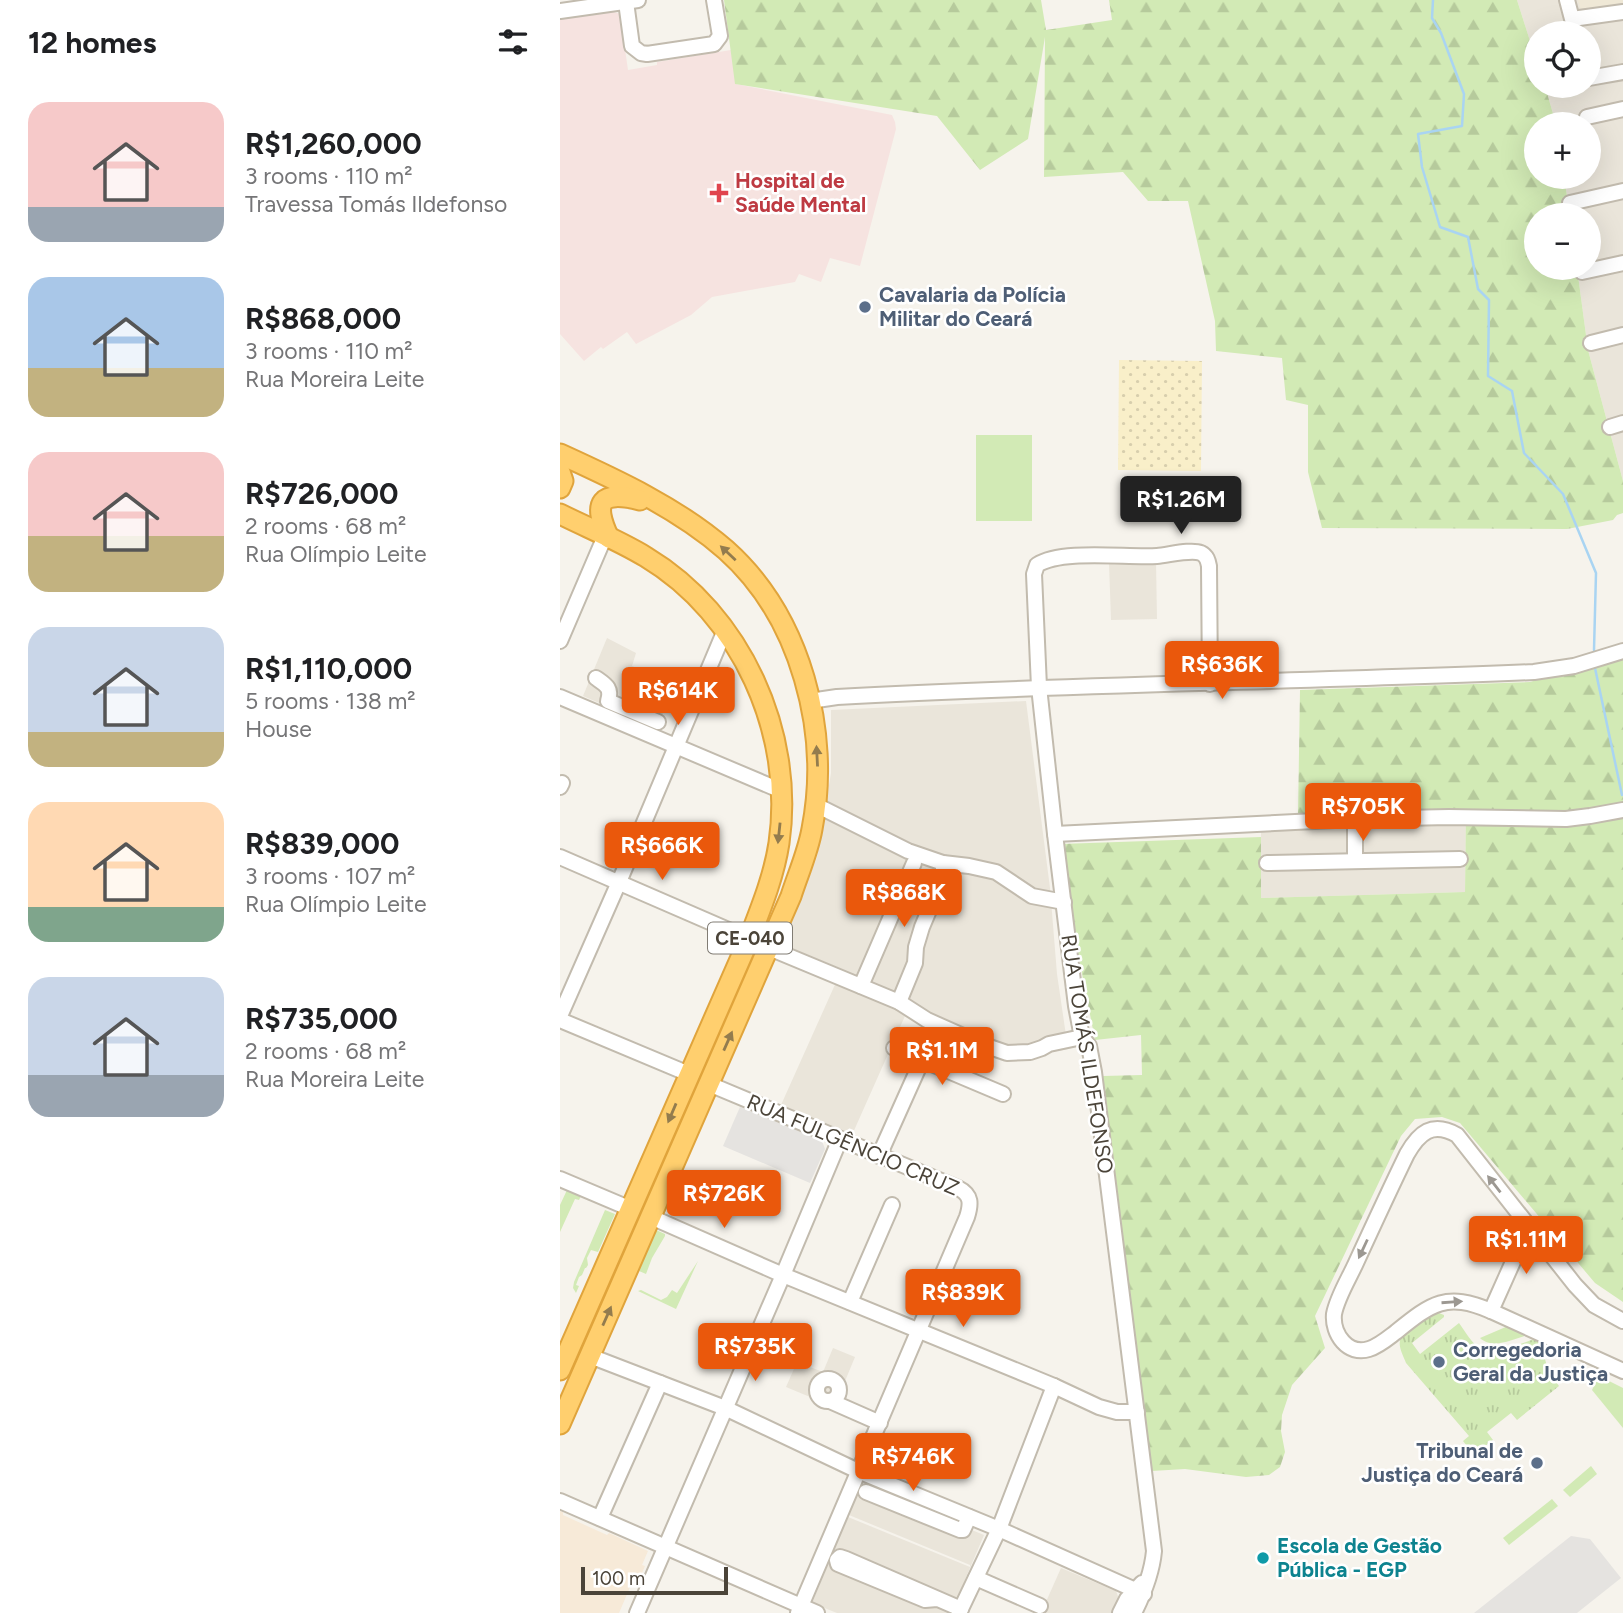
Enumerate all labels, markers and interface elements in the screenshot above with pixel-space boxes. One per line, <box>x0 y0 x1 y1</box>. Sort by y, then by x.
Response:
map controls <box>1524 21 1601 280</box>
button: locate <box>1524 21 1601 98</box>
icon: filters <box>494 23 532 61</box>
text: 12 homes <box>28 24 156 61</box>
button: + <box>1524 112 1601 189</box>
text: R$1,260,000 <box>245 125 422 162</box>
icon: home <box>84 130 168 214</box>
text: 3 rooms · 110 m² <box>245 162 412 190</box>
place label: Hospital de Saúde Mental <box>735 168 866 217</box>
marker: Hospital de Saúde Mental <box>709 183 729 203</box>
text: Travessa Tomás Ildefonso <box>245 190 507 218</box>
button: − <box>1524 203 1601 280</box>
place label: Cavalaria da Polícia Militar do Ceará <box>879 282 1066 331</box>
marker: Cavalaria da Polícia Militar do Ceará <box>857 299 873 315</box>
text: R$868,000 <box>245 300 401 337</box>
icon: home <box>84 305 168 389</box>
text: 3 rooms · 110 m² <box>245 337 412 365</box>
text: Rua Moreira Leite <box>245 365 424 393</box>
text: R$726,000 <box>245 475 398 512</box>
pin: R$1.26M <box>1116 476 1246 536</box>
icon: home <box>84 480 168 564</box>
text: R$1.26M <box>1136 485 1226 513</box>
text: 2 rooms · 68 m² <box>245 512 406 540</box>
text: Rua Olímpio Leite <box>245 540 426 568</box>
one-way arrow <box>720 546 737 562</box>
pin: R$636K <box>1165 642 1279 701</box>
text: R$1,110,000 <box>245 650 412 687</box>
text: R$636K <box>1181 650 1263 678</box>
icon: home <box>84 655 168 739</box>
pin: R$614K <box>621 668 735 727</box>
text: R$614K <box>638 676 718 704</box>
text: 5 rooms · 138 m² <box>245 687 416 715</box>
text: House <box>245 715 312 743</box>
one-way arrow <box>812 745 823 767</box>
pin: R$705K <box>1306 784 1420 843</box>
text: R$705K <box>1321 792 1405 820</box>
pin: R$666K <box>605 822 719 882</box>
one-way arrow <box>774 822 785 844</box>
text: R$839,000 <box>245 825 399 862</box>
icon: home <box>84 830 168 914</box>
text: R$666K <box>621 831 703 859</box>
text: 3 rooms · 107 m² <box>245 862 415 890</box>
pin: R$868K <box>847 870 961 929</box>
text: R$868K <box>862 878 946 906</box>
text: Rua Olímpio Leite <box>245 890 426 918</box>
road number: CE-040 <box>708 922 792 954</box>
street label: RUA TOMÁS ILDEFONSO <box>1056 932 1119 1175</box>
text: R$735,000 <box>245 1000 398 1037</box>
icon: home <box>84 1005 168 1089</box>
pin: R$1.1M <box>885 1028 999 1087</box>
one-way arrow <box>723 1030 734 1051</box>
text: R$1.1M <box>906 1036 978 1064</box>
text: 2 rooms · 68 m² <box>245 1037 406 1065</box>
text: Rua Moreira Leite <box>245 1065 424 1093</box>
street label: RUA FULGÊNCIO CRUZ <box>743 1088 963 1201</box>
one-way arrow <box>666 1103 677 1124</box>
pin: R$726K <box>667 1170 781 1230</box>
one-way arrow <box>1486 1175 1501 1193</box>
text: R$726K <box>683 1179 765 1207</box>
pin: R$1.11M <box>1461 1216 1591 1276</box>
text: R$1.11M <box>1485 1225 1567 1253</box>
one-way arrow <box>1357 1238 1368 1259</box>
pin: R$839K <box>906 1270 1020 1329</box>
text: R$839K <box>921 1278 1005 1306</box>
one-way arrow <box>1441 1296 1463 1307</box>
one-way arrow <box>602 1306 613 1327</box>
pin: R$735K <box>698 1324 812 1383</box>
text: R$735K <box>714 1332 796 1360</box>
place label: Corregedoria Geral da Justiça <box>1453 1337 1608 1386</box>
marker: Corregedoria Geral da Justiça <box>1431 1354 1447 1370</box>
pin: R$746K <box>856 1434 970 1493</box>
place label: Tribunal de Justiça do Ceará <box>1361 1438 1523 1487</box>
text: R$746K <box>871 1442 955 1470</box>
marker: Tribunal de Justiça do Ceará <box>1529 1455 1545 1471</box>
place label: Escola de Gestão Pública - EGP <box>1277 1533 1442 1582</box>
marker: Escola de Gestão Pública - EGP <box>1255 1550 1271 1566</box>
scale bar <box>581 1564 728 1596</box>
text: 100 m <box>592 1567 645 1590</box>

